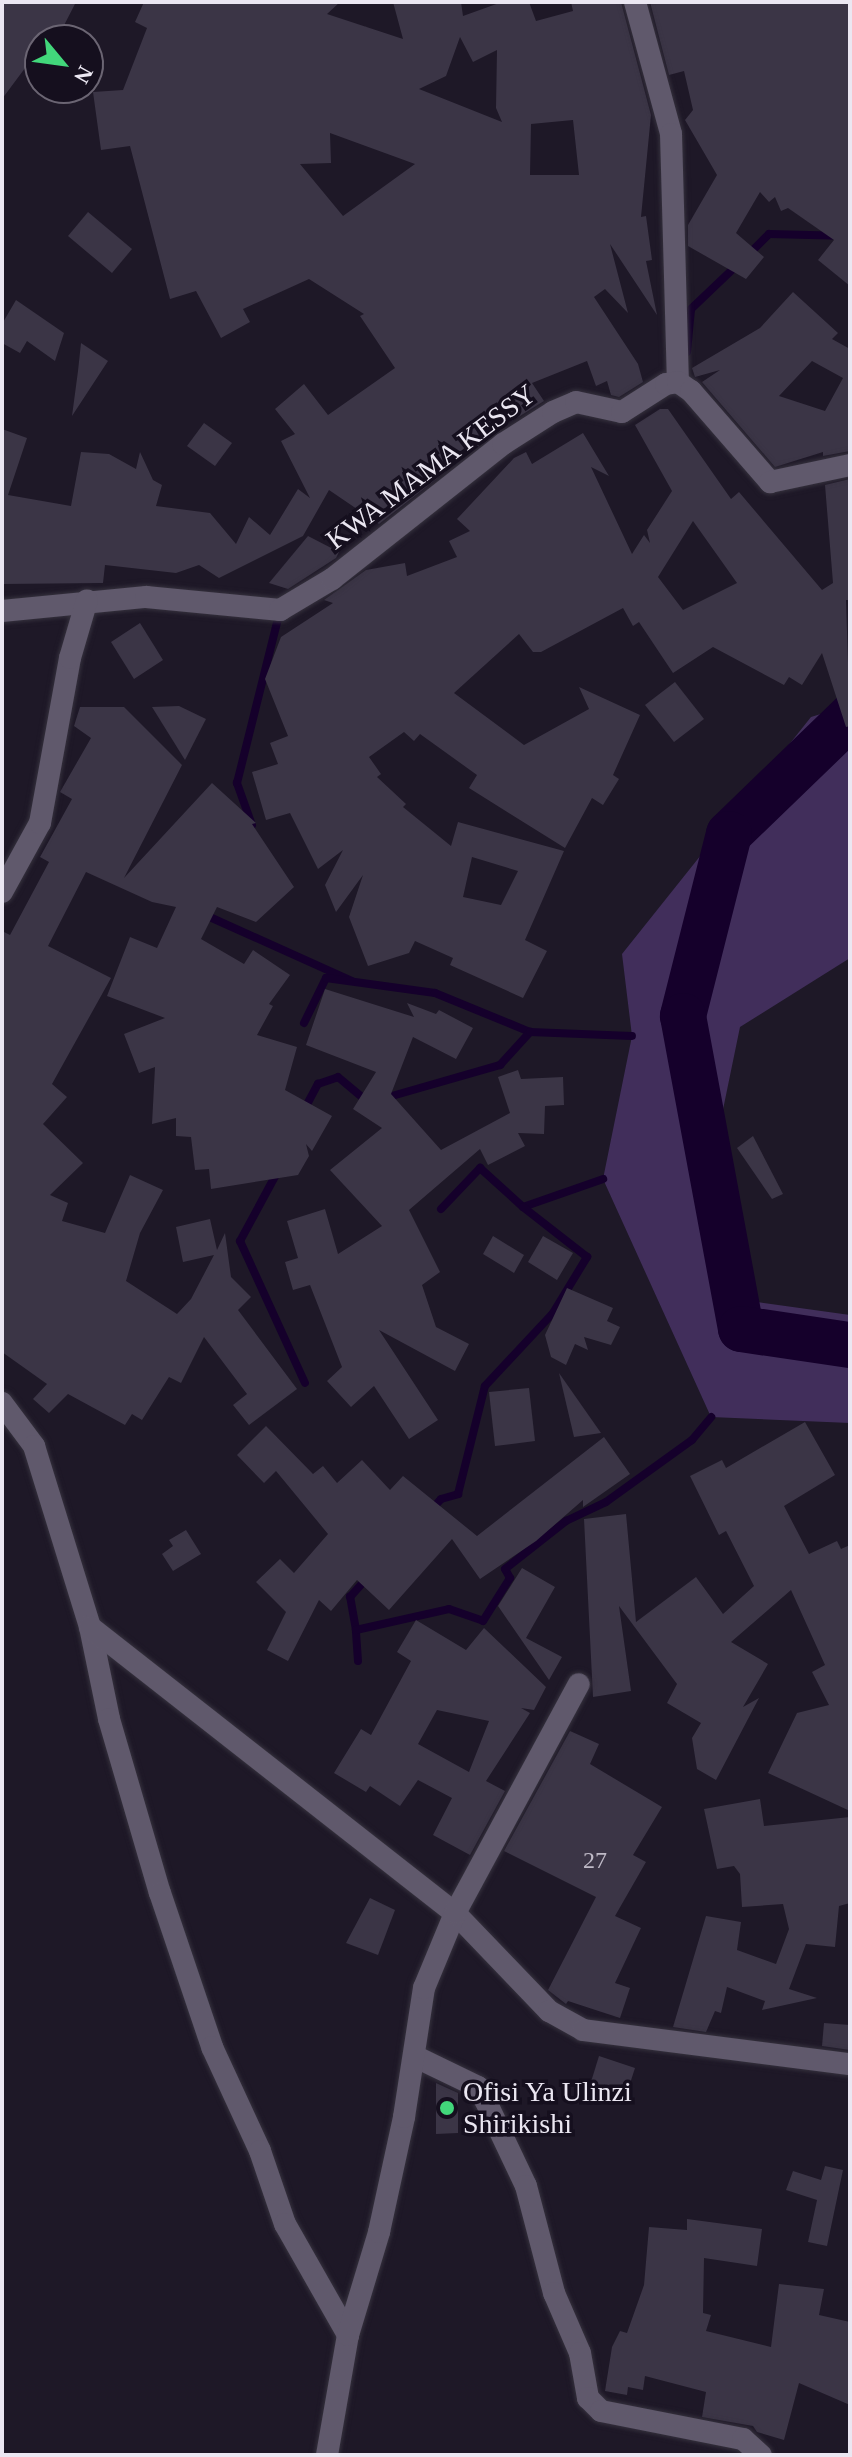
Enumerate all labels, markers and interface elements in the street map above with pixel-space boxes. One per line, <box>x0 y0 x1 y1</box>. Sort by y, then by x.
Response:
north arrow <box>24 24 104 104</box>
text: N <box>69 62 98 88</box>
street label: KWA MAMA KESSY <box>318 376 544 558</box>
house number: 27 <box>583 1847 607 1875</box>
place label: Ofisi Ya Ulinzi Shirikishi <box>463 2075 633 2141</box>
marker: Ofisi Ya Ulinzi Shirikishi <box>438 2099 456 2117</box>

